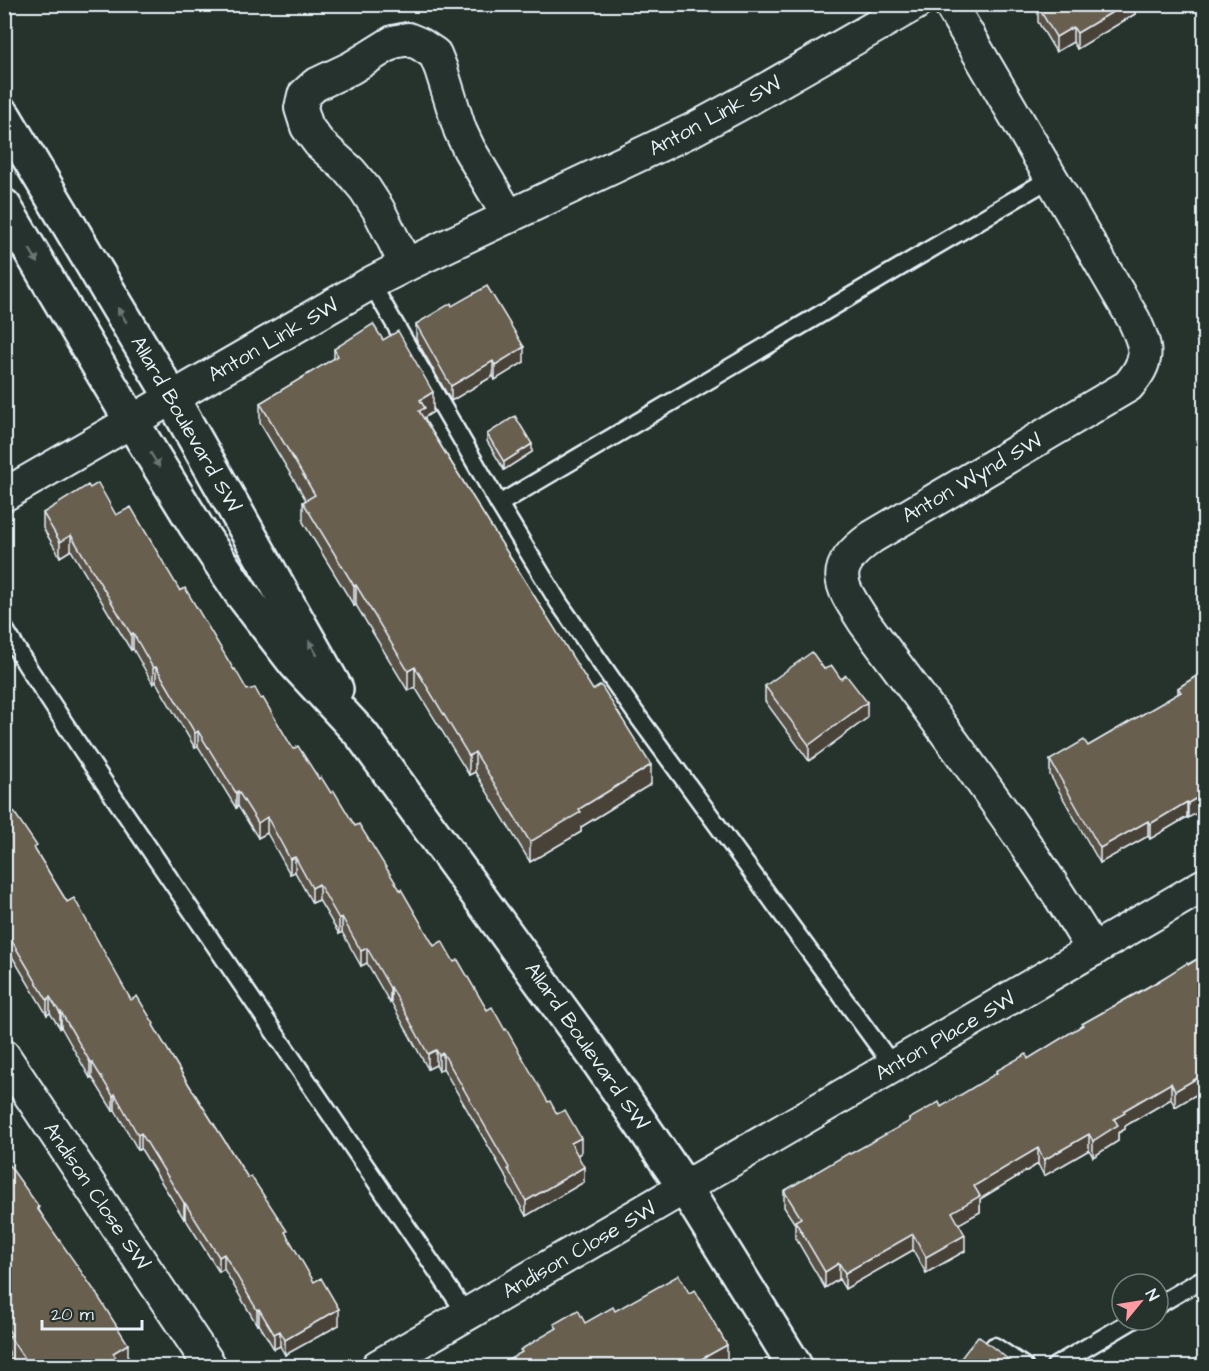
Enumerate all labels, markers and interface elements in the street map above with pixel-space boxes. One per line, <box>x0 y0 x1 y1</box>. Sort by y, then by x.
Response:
street label: Anton Link SW <box>644 69 786 163</box>
one-way arrow <box>29 248 40 264</box>
street label: Anton Link SW <box>203 291 344 389</box>
one-way arrow <box>117 307 128 323</box>
street label: Allard Boulevard SW <box>124 331 248 518</box>
street label: Anton Wynd SW <box>897 426 1049 532</box>
one-way arrow <box>150 452 161 468</box>
one-way arrow <box>308 639 318 656</box>
street label: Allard Boulevard SW <box>518 956 656 1136</box>
street label: Anton Place SW <box>870 984 1020 1088</box>
street label: Andison Close SW <box>37 1116 157 1276</box>
street label: Andison Close SW <box>497 1194 661 1306</box>
north arrow <box>1110 1272 1170 1332</box>
text: N <box>1140 1285 1164 1305</box>
scale bar <box>42 1293 142 1331</box>
text: 20 m <box>51 1302 94 1327</box>

